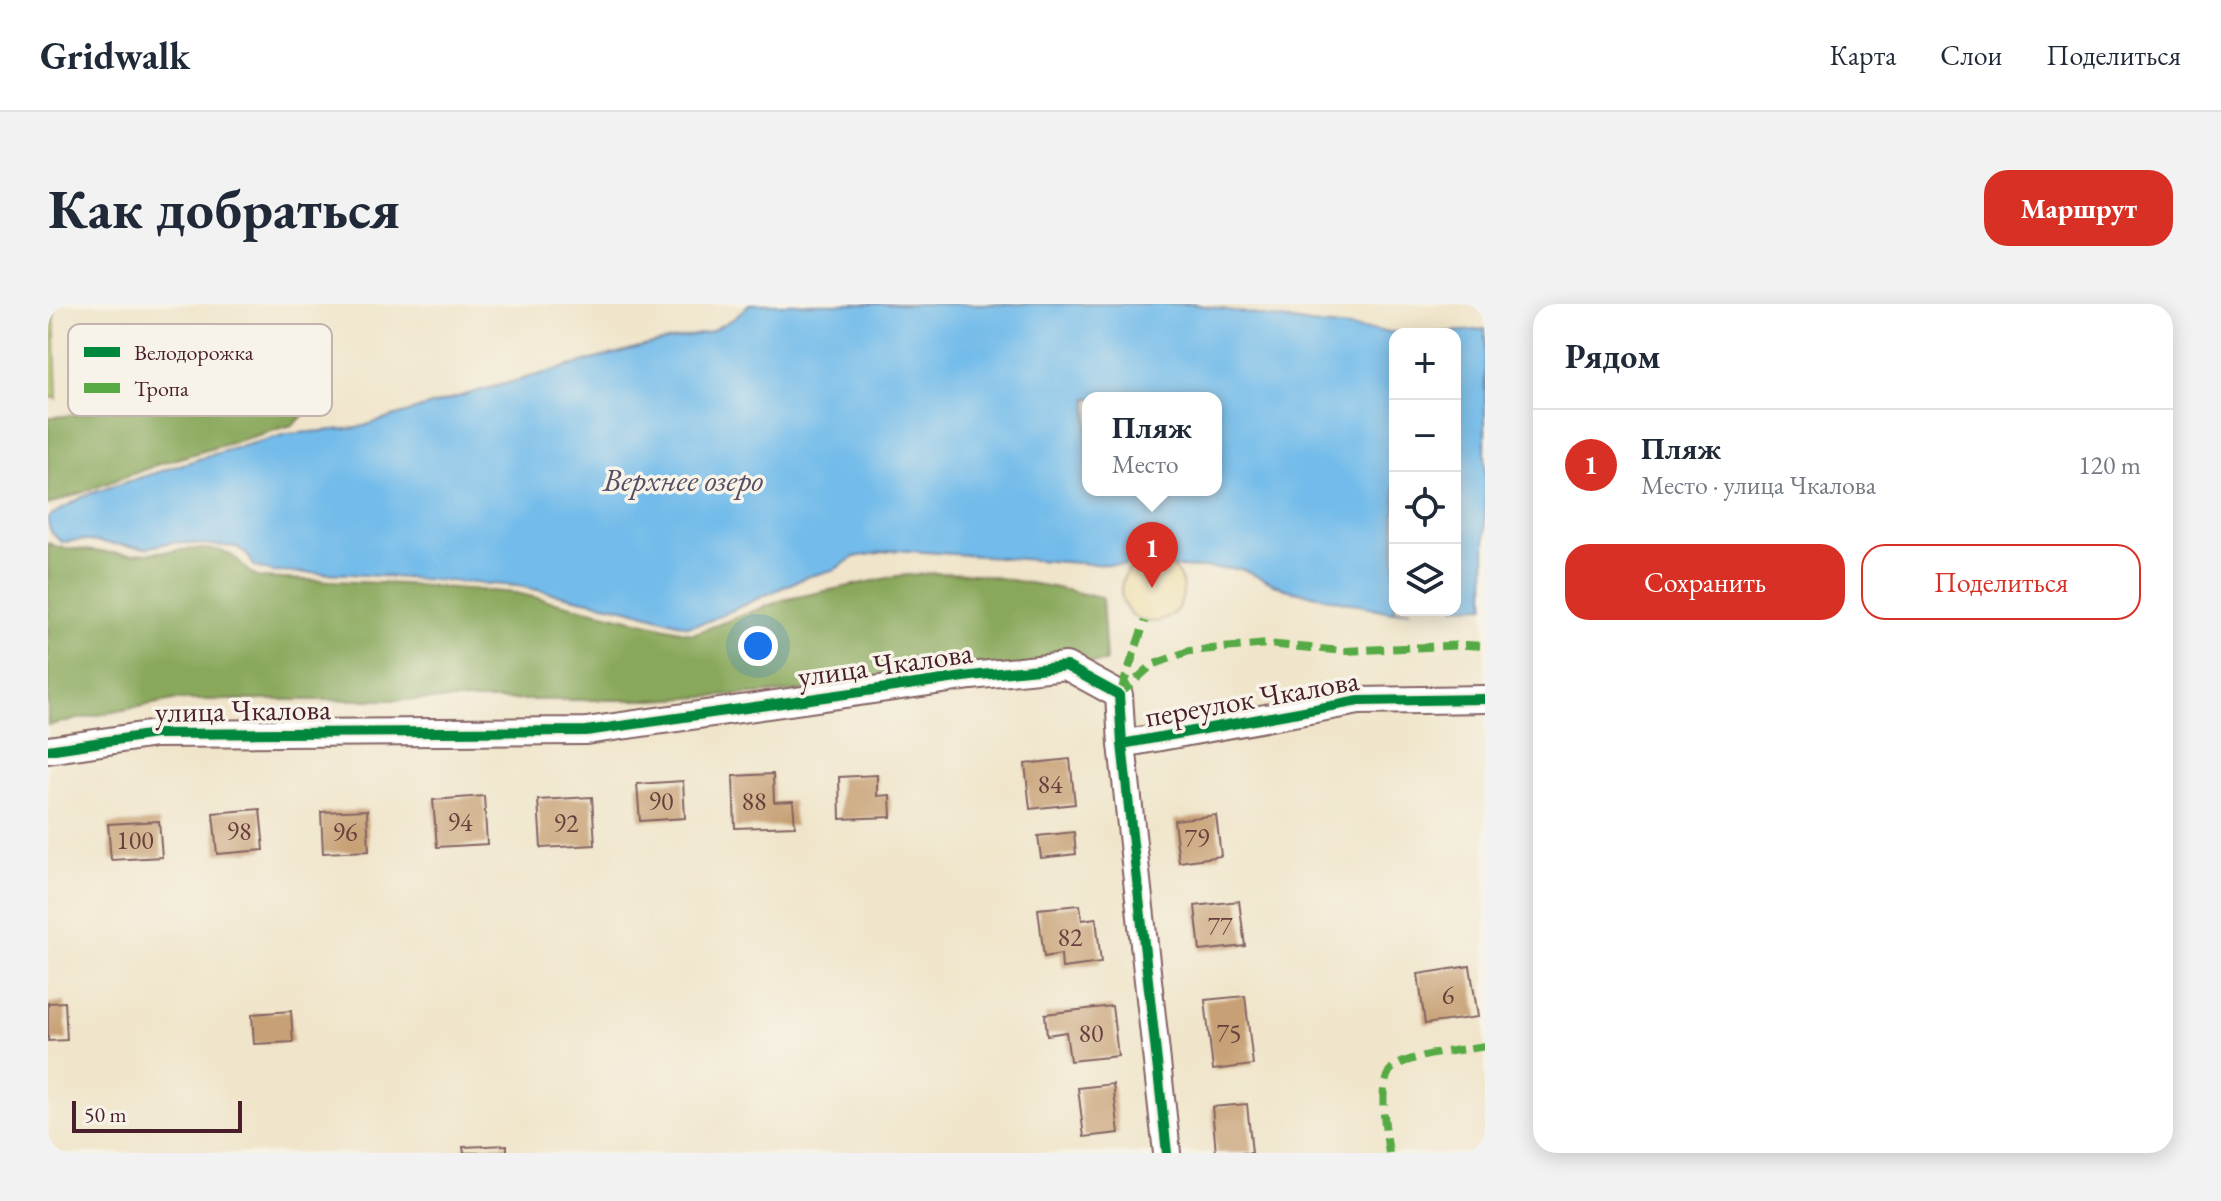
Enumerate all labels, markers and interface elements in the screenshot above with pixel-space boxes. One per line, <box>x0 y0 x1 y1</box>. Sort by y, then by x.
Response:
text: Gridwalk <box>40 31 190 80</box>
text: Карта <box>1829 37 1896 73</box>
text: Слои <box>1940 37 2002 73</box>
text: Поделиться <box>2046 37 2181 73</box>
button: Маршрут <box>1984 170 2173 246</box>
text: Как добраться <box>48 172 400 245</box>
legend <box>68 324 332 416</box>
map controls <box>1389 328 1461 616</box>
button: + <box>1389 328 1461 400</box>
text: Рядом <box>1565 334 1660 378</box>
text: Велодорожка <box>134 338 254 367</box>
text: Тропа <box>134 374 189 403</box>
popup <box>1082 392 1222 496</box>
button: − <box>1389 400 1461 472</box>
text: Пляж <box>1112 408 1192 447</box>
text: Пляж <box>1641 429 1721 468</box>
text: Место <box>1112 447 1179 481</box>
text: 1 <box>1584 448 1598 482</box>
text: 120 m <box>2078 448 2141 482</box>
water label: Верхнее озеро <box>602 459 763 501</box>
text: Место · улица Чкалова <box>1641 468 1876 502</box>
button: locate <box>1389 472 1461 544</box>
pin: 1 <box>1126 522 1178 588</box>
button: layers <box>1389 544 1461 616</box>
button: Сохранить <box>1565 544 1845 620</box>
button: Поделиться <box>1861 544 2141 620</box>
your location <box>738 626 778 666</box>
street label: улица Чкалова <box>795 632 975 696</box>
street label: переулок Чкалова <box>1142 660 1362 736</box>
street label: улица Чкалова <box>155 689 331 731</box>
house number: 84 <box>1038 767 1063 801</box>
house number: 90 <box>649 784 673 818</box>
house number: 88 <box>742 784 766 818</box>
house number: 94 <box>448 805 473 839</box>
house number: 92 <box>554 806 579 840</box>
house number: 98 <box>227 814 251 848</box>
house number: 96 <box>333 815 357 849</box>
house number: 79 <box>1185 821 1210 855</box>
house number: 100 <box>116 823 154 857</box>
house number: 77 <box>1208 909 1233 943</box>
house number: 82 <box>1058 920 1083 954</box>
house number: 6 <box>1442 978 1454 1012</box>
house number: 80 <box>1079 1016 1103 1050</box>
house number: 75 <box>1217 1016 1241 1050</box>
scale bar <box>72 1097 242 1133</box>
text: 50 m <box>84 1100 127 1129</box>

